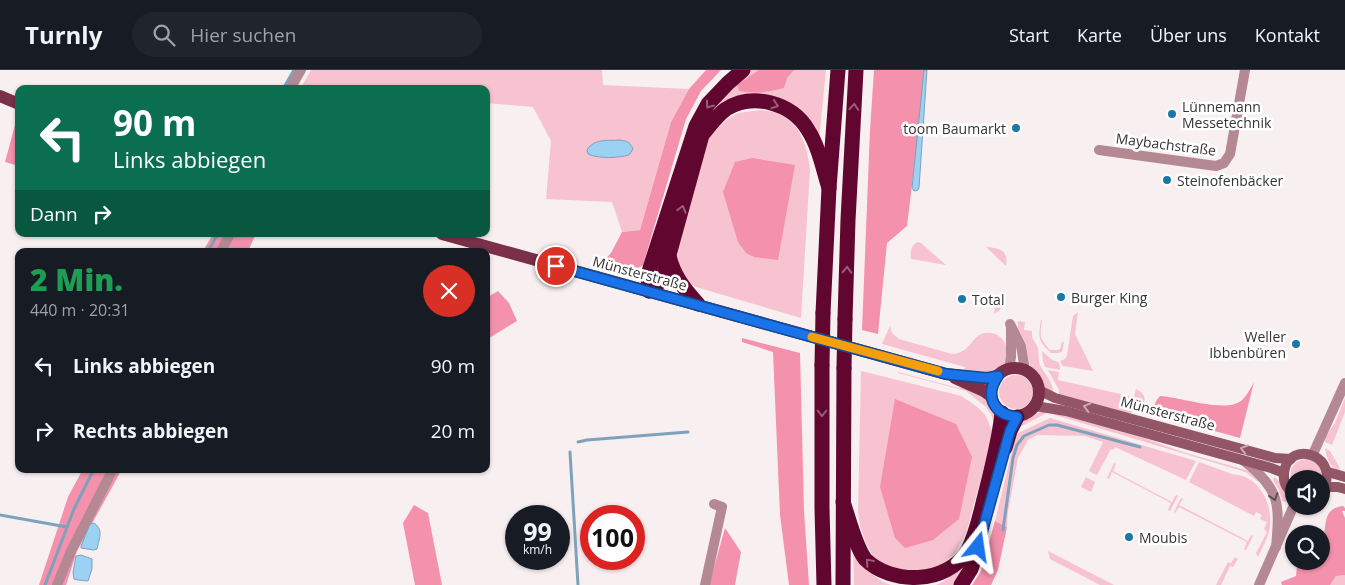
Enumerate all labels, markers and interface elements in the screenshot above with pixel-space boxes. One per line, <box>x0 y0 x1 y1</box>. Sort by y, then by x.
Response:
search box <box>132 12 482 57</box>
text: Turnly <box>25 18 102 51</box>
icon: search <box>150 21 178 49</box>
text: Hier suchen <box>190 22 296 48</box>
text: Start <box>1009 23 1049 47</box>
text: Karte <box>1077 23 1122 47</box>
text: Über uns <box>1150 23 1227 47</box>
text: Kontakt <box>1255 23 1320 47</box>
place label: Lünnemann Messetechnik <box>1182 97 1272 132</box>
text: 90 m <box>113 99 196 146</box>
one-way arrow <box>706 99 715 109</box>
one-way arrow <box>770 99 778 109</box>
one-way arrow <box>848 103 859 111</box>
icon: left <box>30 105 95 170</box>
marker: Lünnemann Messetechnik <box>1166 108 1178 120</box>
place label: toom Baumarkt <box>903 119 1006 138</box>
marker: toom Baumarkt <box>1010 122 1022 134</box>
street label: Maybachstraße <box>1115 128 1217 160</box>
text: Links abbiegen <box>113 144 266 174</box>
place label: Steinofenbäcker <box>1177 171 1283 190</box>
marker: Steinofenbäcker <box>1161 174 1173 186</box>
icon: right <box>88 200 116 228</box>
text: Dann <box>30 201 78 227</box>
one-way arrow <box>676 204 687 213</box>
pin <box>535 245 577 287</box>
street label: Münsterstraße <box>591 251 689 295</box>
icon: arrive <box>542 252 570 280</box>
text: 2 Min. <box>30 259 123 300</box>
button: close <box>423 265 475 317</box>
one-way arrow <box>842 266 852 274</box>
place label: Burger King <box>1071 288 1148 307</box>
place label: Total <box>972 290 1004 309</box>
marker: Burger King <box>1055 291 1067 303</box>
marker: Total <box>956 293 968 305</box>
text: 440 m · 20:31 <box>30 299 130 321</box>
place label: Weller Ibbenbüren <box>1209 327 1286 362</box>
marker: Weller Ibbenbüren <box>1290 338 1302 350</box>
icon: left <box>30 352 58 380</box>
text: Links abbiegen <box>73 353 215 379</box>
text: 90 m <box>431 353 475 379</box>
street label: Münsterstraße <box>1119 391 1217 435</box>
one-way arrow <box>1083 402 1091 412</box>
one-way arrow <box>817 410 827 418</box>
icon: right <box>30 417 58 445</box>
text: Rechts abbiegen <box>73 418 229 444</box>
text: 20 m <box>431 418 475 444</box>
one-way arrow <box>1240 445 1248 455</box>
map controls <box>1285 470 1330 570</box>
button: sound <box>1285 470 1330 515</box>
one-way arrow <box>1269 493 1279 501</box>
speed limit sign: 100 <box>580 505 645 570</box>
text: 99 <box>523 514 552 548</box>
position arrow <box>951 520 1003 572</box>
button: search <box>1285 525 1330 570</box>
place label: Moubis <box>1139 528 1188 547</box>
marker: Moubis <box>1123 531 1135 543</box>
text: km/h <box>523 541 552 558</box>
one-way arrow <box>866 559 875 568</box>

